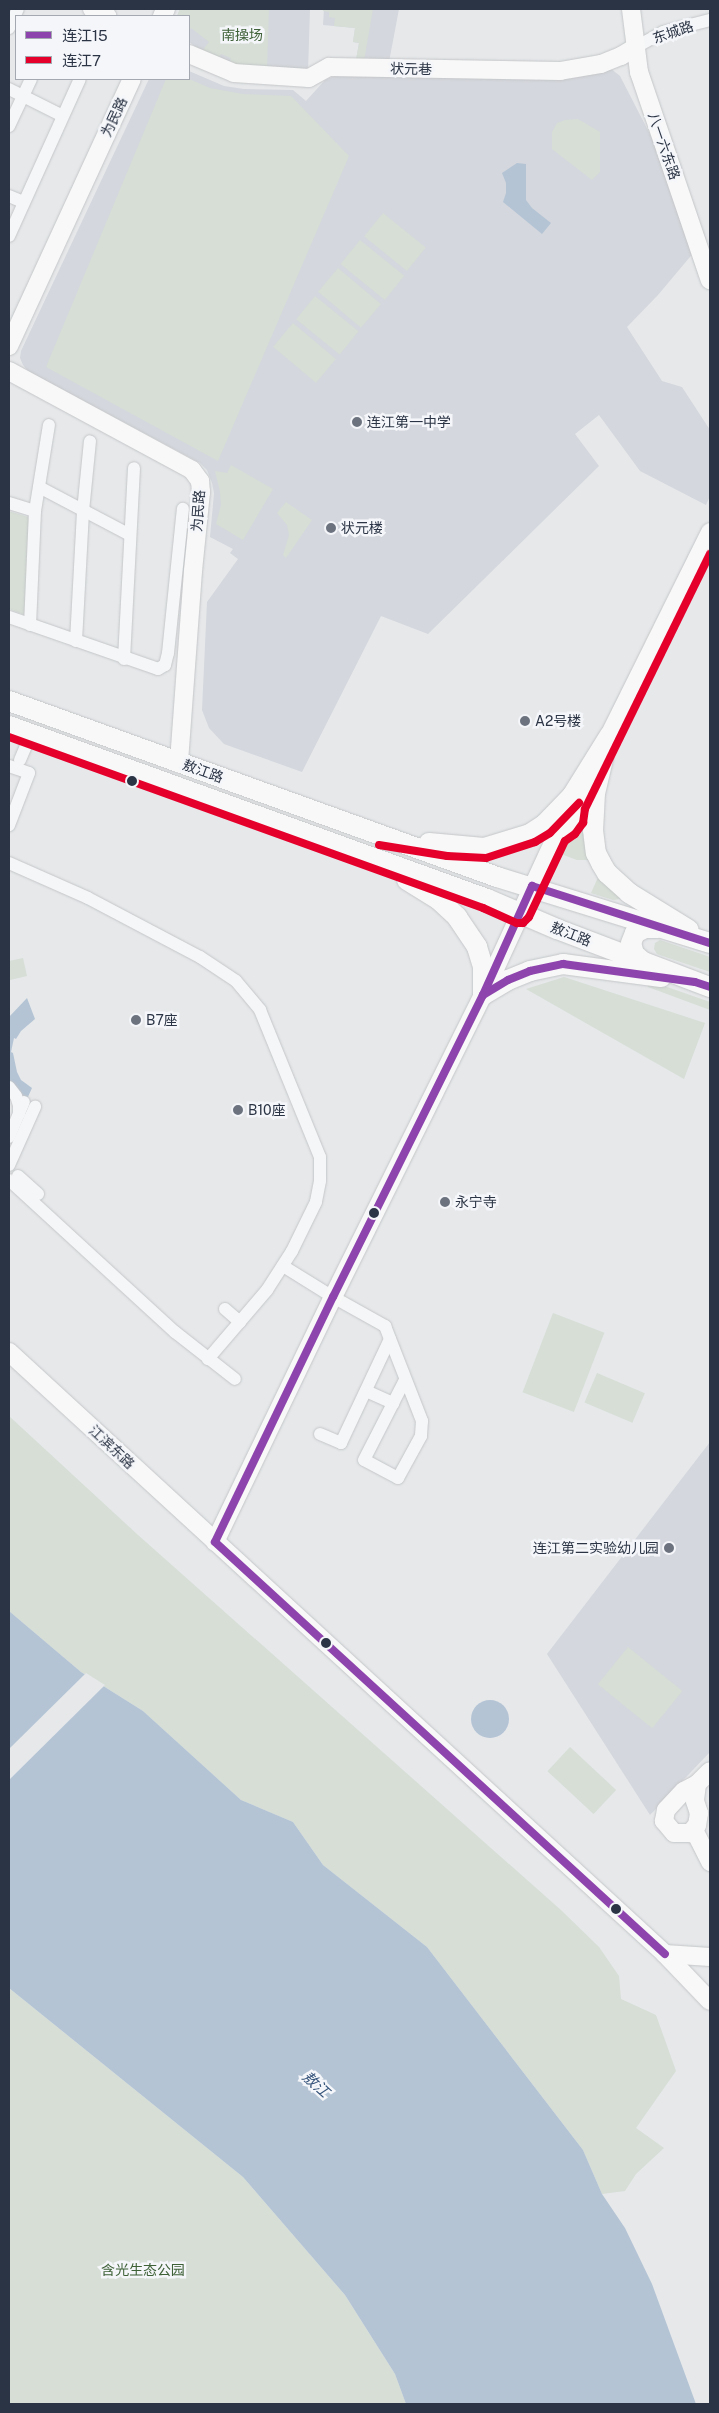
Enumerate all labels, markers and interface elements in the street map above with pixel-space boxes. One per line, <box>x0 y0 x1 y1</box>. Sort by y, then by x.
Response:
legend <box>15 15 190 80</box>
street label: 东城路 <box>650 17 696 47</box>
text: 连江15 <box>62 27 108 44</box>
park label: 南操场 <box>221 27 263 43</box>
text: 连江7 <box>62 52 101 69</box>
street label: 状元巷 <box>390 60 432 78</box>
street label: 为民路 <box>98 94 130 140</box>
street label: 八一六东路 <box>645 110 683 182</box>
place label: 连江第一中学 <box>367 414 451 430</box>
marker: 连江第一中学 <box>351 416 363 428</box>
street label: 为民路 <box>188 489 208 533</box>
place label: 状元楼 <box>341 520 383 536</box>
marker: 状元楼 <box>325 522 337 534</box>
place label: A2号楼 <box>535 713 581 729</box>
marker: A2号楼 <box>519 715 531 727</box>
street label: 敖江路 <box>180 756 226 786</box>
unlabelled marker <box>127 776 137 786</box>
street label: 敖江路 <box>548 919 594 949</box>
place label: B7座 <box>146 1012 178 1028</box>
marker: B7座 <box>130 1014 142 1026</box>
place label: B10座 <box>248 1102 286 1118</box>
marker: B10座 <box>232 1104 244 1116</box>
place label: 永宁寺 <box>455 1194 497 1210</box>
marker: 永宁寺 <box>439 1196 451 1208</box>
unlabelled marker <box>369 1208 379 1218</box>
street label: 江滨东路 <box>86 1422 138 1472</box>
place label: 连江第二实验幼儿园 <box>533 1540 659 1556</box>
marker: 连江第二实验幼儿园 <box>663 1542 675 1554</box>
unlabelled marker <box>321 1638 331 1648</box>
unlabelled marker <box>611 1904 621 1914</box>
water label: 敖江 <box>299 2067 333 2101</box>
park label: 含光生态公园 <box>101 2262 185 2278</box>

